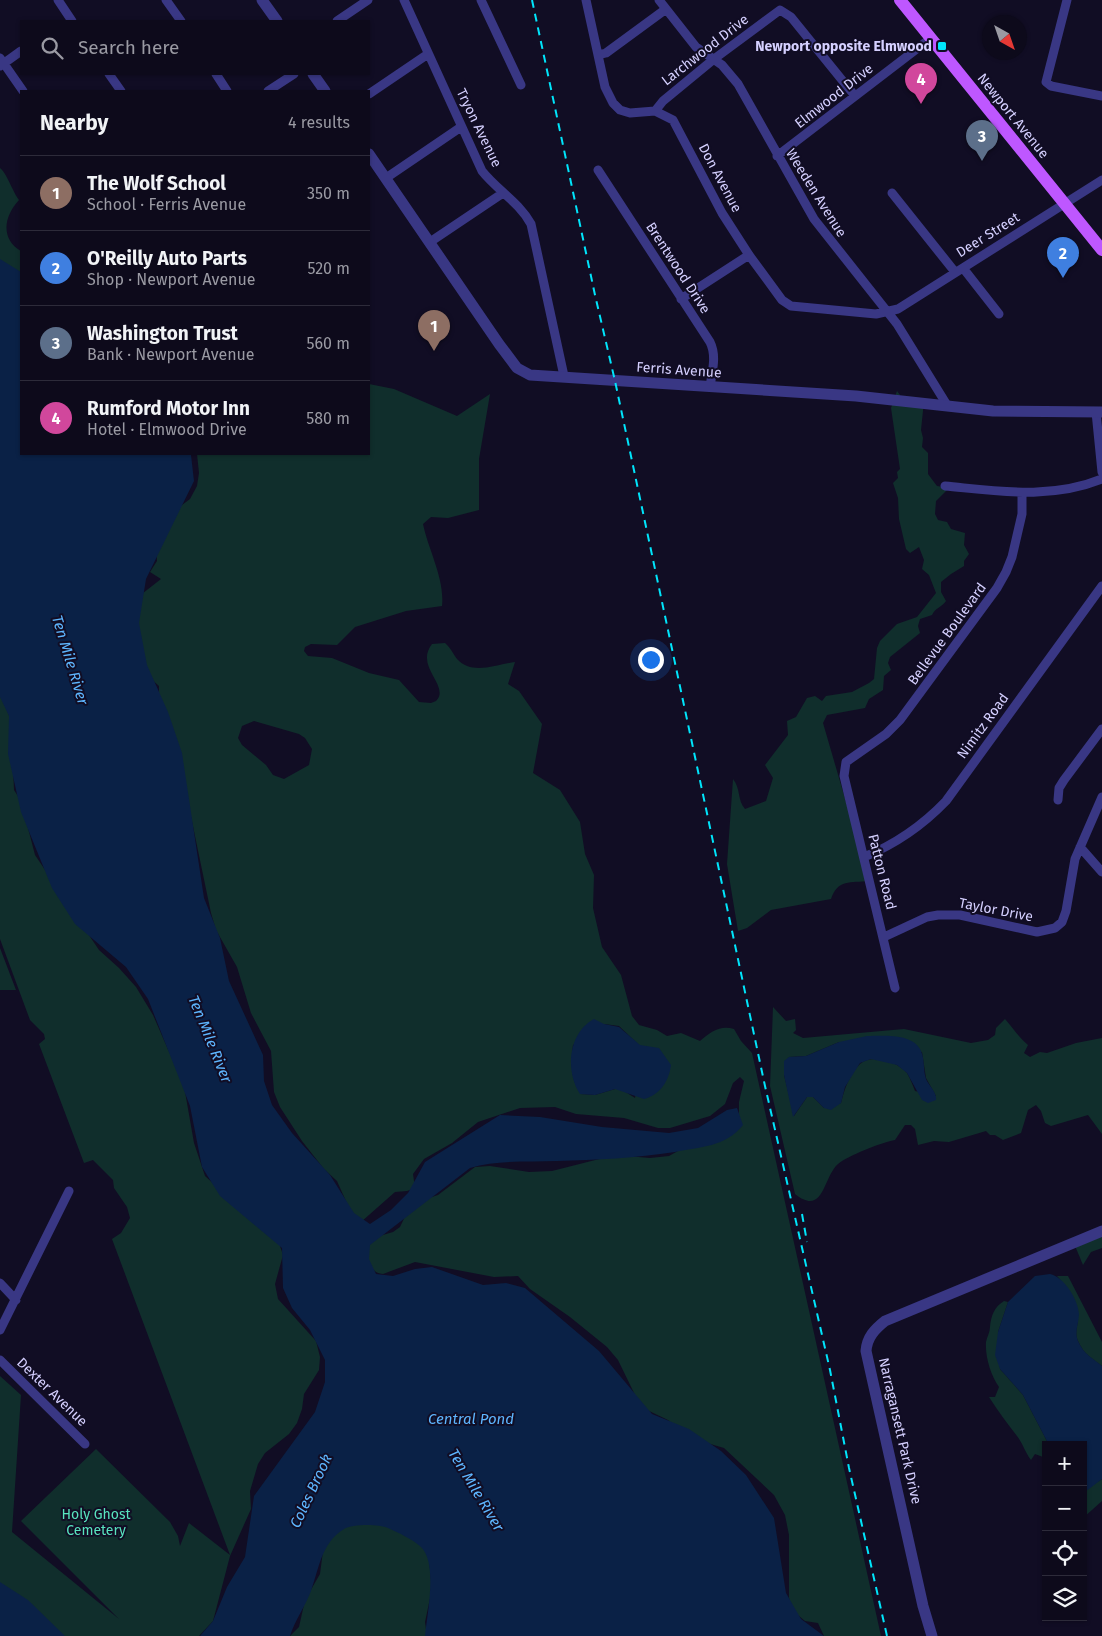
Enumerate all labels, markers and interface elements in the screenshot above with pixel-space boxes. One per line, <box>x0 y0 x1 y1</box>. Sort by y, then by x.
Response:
street label: Larchwood Drive <box>658 11 752 89</box>
north arrow <box>982 15 1027 60</box>
search box <box>20 20 370 75</box>
icon: search <box>38 34 66 62</box>
text: Search here <box>78 36 179 59</box>
place label: Newport opposite Elmwood <box>755 38 932 55</box>
marker: Newport opposite Elmwood <box>936 40 948 52</box>
street label: Elmwood Drive <box>791 60 877 132</box>
pin: 4 <box>905 63 937 104</box>
street label: Newport Avenue <box>974 70 1052 162</box>
street label: Tryon Avenue <box>453 86 505 170</box>
text: Nearby <box>40 110 108 136</box>
text: 4 results <box>288 113 350 132</box>
pin: 3 <box>966 120 998 161</box>
street label: Don Avenue <box>695 141 745 215</box>
street label: Weeden Avenue <box>782 146 850 240</box>
text: The Wolf School <box>87 172 226 195</box>
text: 1 <box>52 184 60 203</box>
text: 350 m <box>307 184 350 203</box>
text: School · Ferris Avenue <box>87 195 246 214</box>
street label: Deer Street <box>953 208 1024 261</box>
street label: Brentwood Drive <box>642 219 714 317</box>
pin: 2 <box>1047 237 1079 278</box>
text: O'Reilly Auto Parts <box>87 247 247 270</box>
text: 2 <box>52 259 60 278</box>
text: 520 m <box>307 259 350 278</box>
text: Shop · Newport Avenue <box>87 270 256 289</box>
pin: 1 <box>418 310 450 351</box>
text: Washington Trust <box>87 322 238 345</box>
text: 3 <box>52 334 60 353</box>
text: 560 m <box>307 334 350 353</box>
text: Bank · Newport Avenue <box>87 345 255 364</box>
street label: Ferris Avenue <box>636 359 722 381</box>
text: Rumford Motor Inn <box>87 397 250 420</box>
text: 4 <box>51 409 61 428</box>
text: 580 m <box>306 409 350 428</box>
text: Hotel · Elmwood Drive <box>87 420 247 439</box>
street label: Bellevue Boulevard <box>904 580 990 688</box>
water label: Ten Mile River <box>48 613 93 708</box>
your location <box>638 647 664 673</box>
street label: Nimitz Road <box>954 690 1012 762</box>
street label: Patton Road <box>864 832 900 912</box>
street label: Taylor Drive <box>958 895 1034 925</box>
water label: Ten Mile River <box>184 993 236 1087</box>
street label: Dexter Avenue <box>13 1354 91 1430</box>
street label: Narragansett Park Drive <box>875 1356 925 1506</box>
water label: Central Pond <box>428 1410 514 1428</box>
map controls <box>1042 1441 1087 1621</box>
button: + <box>1042 1441 1087 1486</box>
water label: Ten Mile River <box>444 1446 508 1535</box>
water label: Coles Brook <box>286 1451 336 1531</box>
button: − <box>1042 1486 1087 1531</box>
park label: Holy Ghost Cemetery <box>61 1506 131 1539</box>
button: locate <box>1042 1531 1087 1576</box>
button: layers <box>1042 1576 1087 1621</box>

